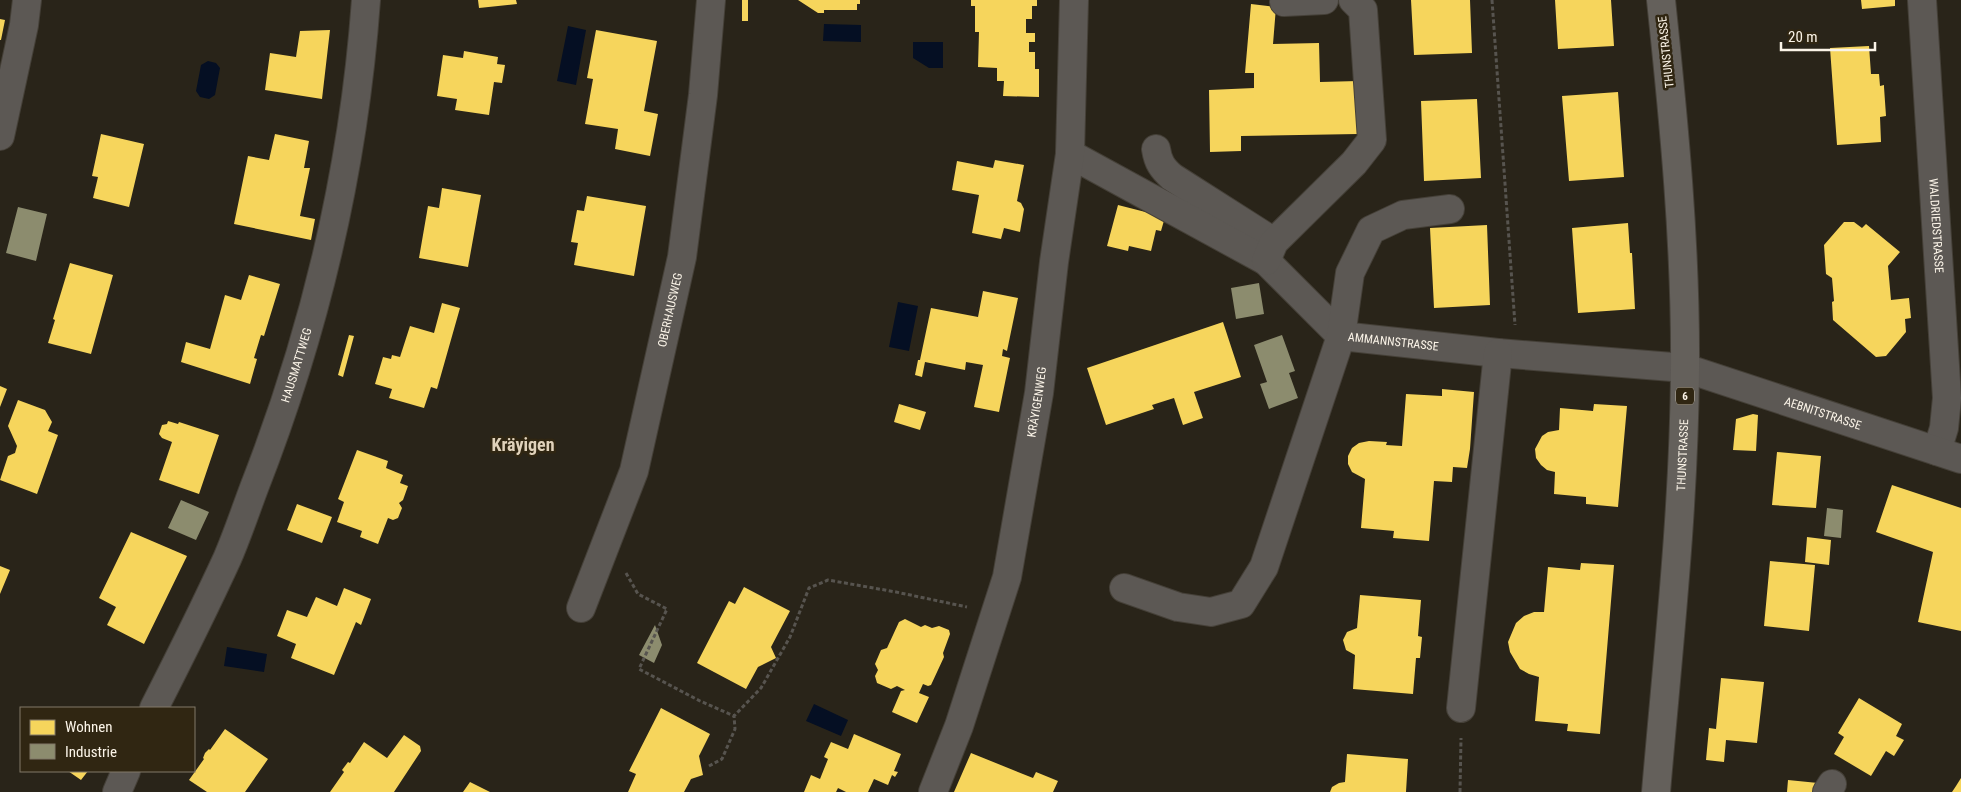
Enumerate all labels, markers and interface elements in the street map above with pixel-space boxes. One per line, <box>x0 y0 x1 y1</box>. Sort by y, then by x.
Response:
street label: THUNSTRASSE <box>1655 15 1677 89</box>
scale bar <box>1781 20 1875 52</box>
text: 20 m <box>1788 28 1818 46</box>
street label: WALDRIEDSTRASSE <box>1926 178 1946 273</box>
street label: OBERHAUSWEG <box>655 271 685 348</box>
street label: HAUSMATTWEG <box>278 326 315 404</box>
street label: AMMANNSTRASSE <box>1347 330 1439 354</box>
street label: KRÄYIGENWEG <box>1024 366 1049 438</box>
road number: 6 <box>1676 388 1694 404</box>
street label: AEBNITSTRASSE <box>1783 394 1863 433</box>
street label: THUNSTRASSE <box>1674 419 1691 491</box>
district label: Kräyigen <box>491 434 555 455</box>
legend <box>20 707 195 772</box>
text: Wohnen <box>65 718 113 736</box>
text: Industrie <box>65 743 117 761</box>

